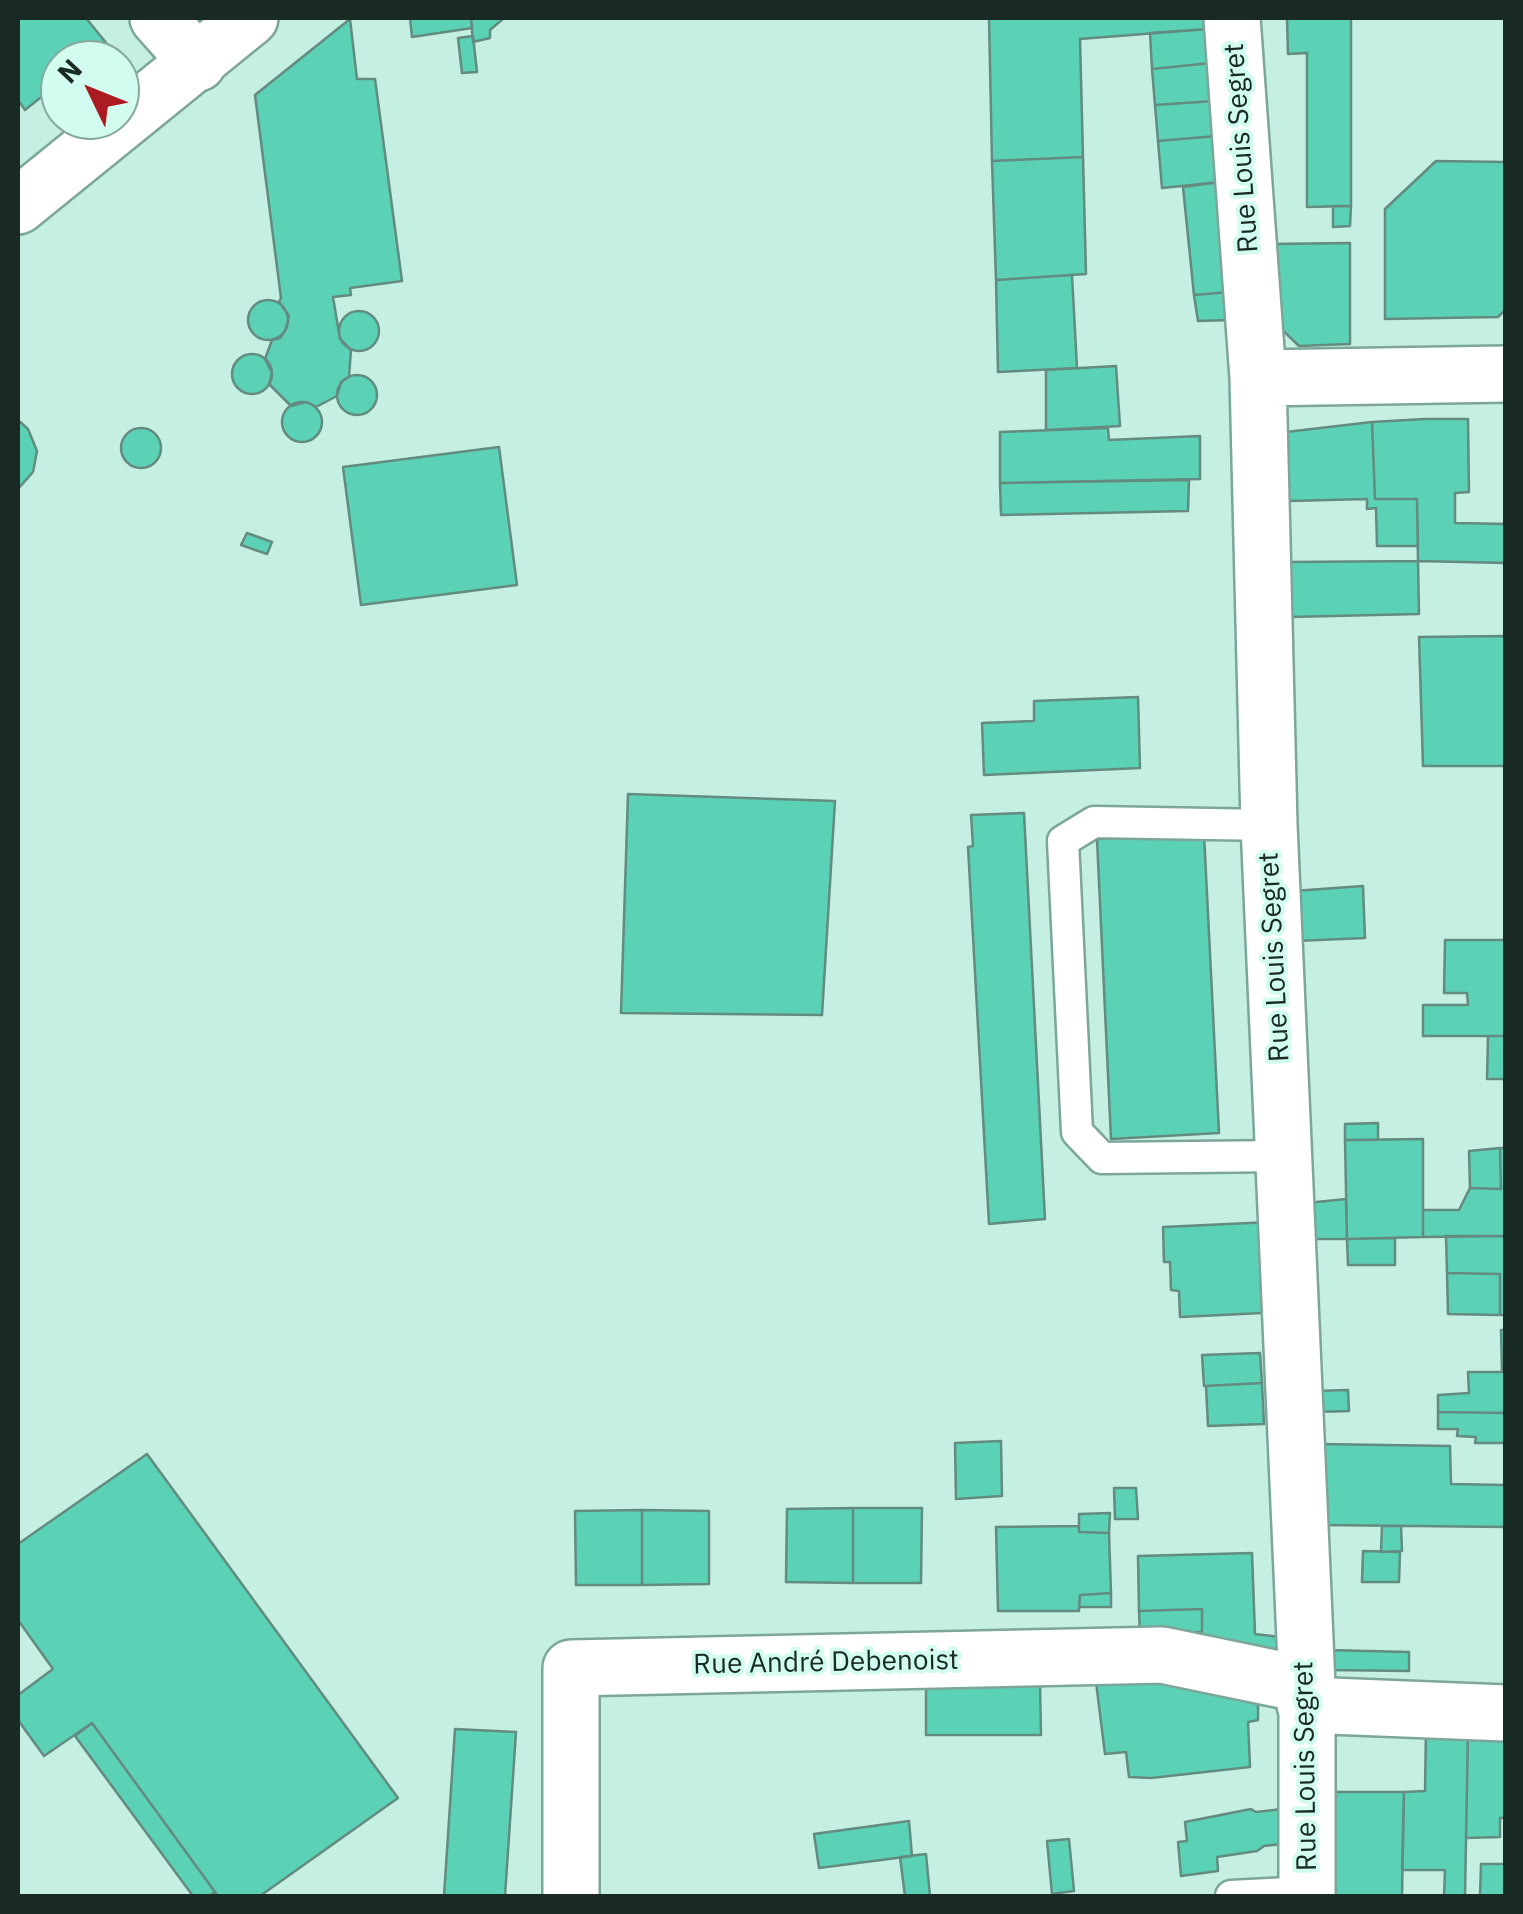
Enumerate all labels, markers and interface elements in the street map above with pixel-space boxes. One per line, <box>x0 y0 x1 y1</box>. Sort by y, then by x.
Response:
north arrow <box>40 40 140 140</box>
street label: Rue Louis Segret <box>1218 42 1266 254</box>
text: N <box>49 51 90 91</box>
street label: Rue Louis Segret <box>1253 851 1297 1063</box>
street label: Rue André Debenoist <box>693 1644 959 1682</box>
street label: Rue Louis Segret <box>1287 1661 1325 1871</box>

